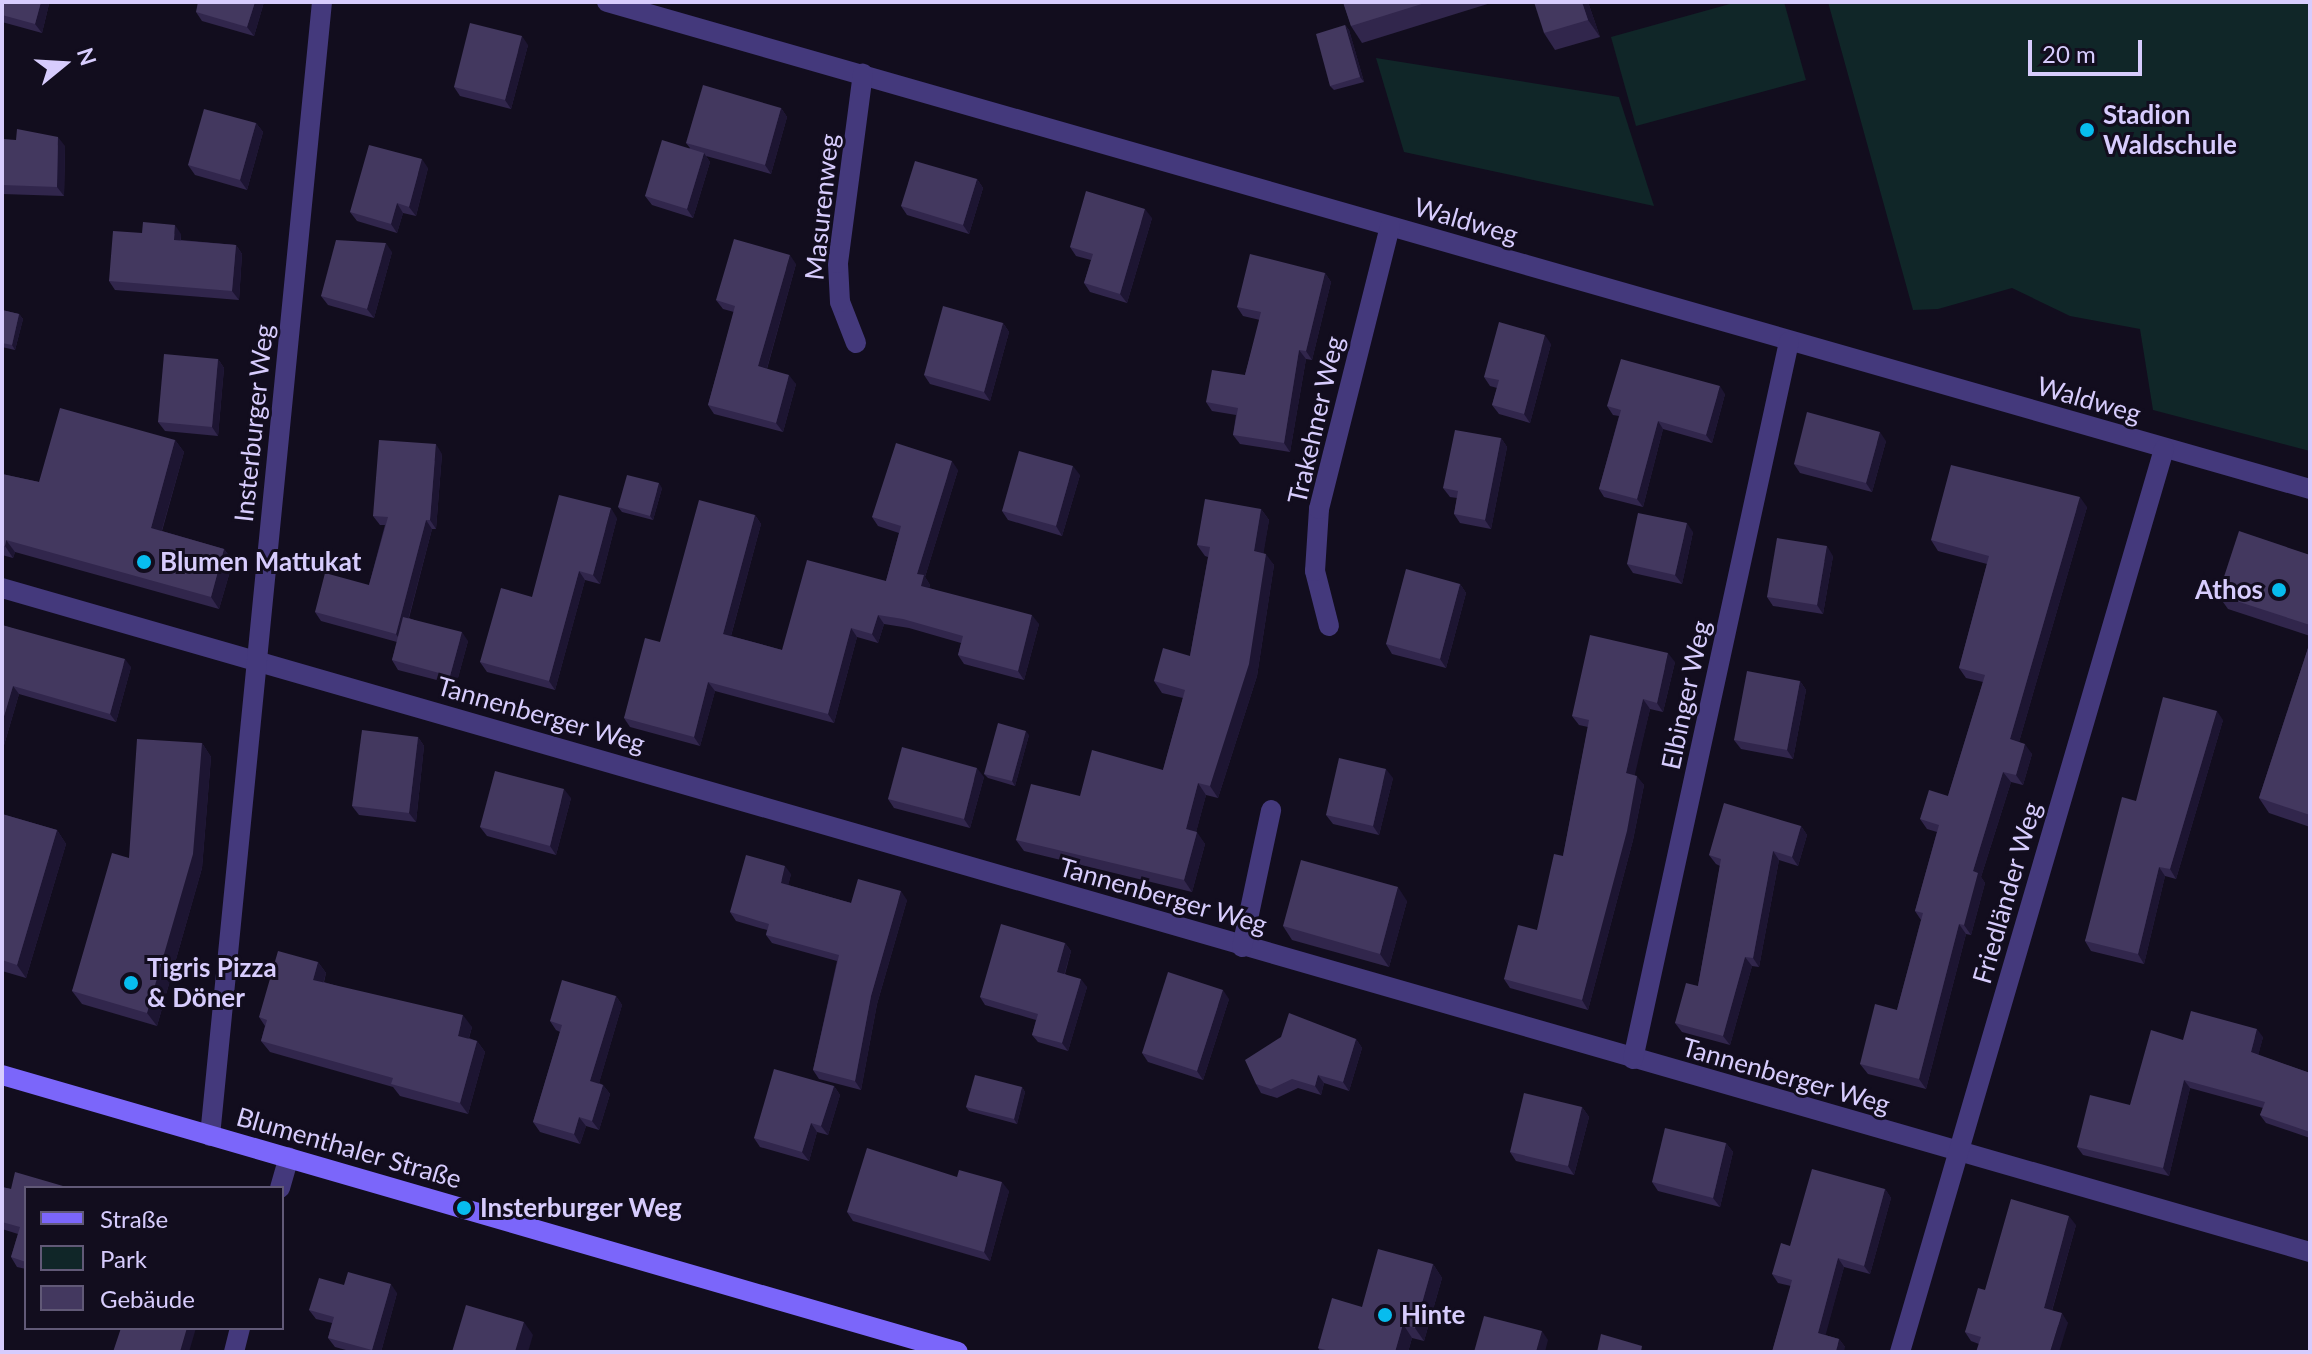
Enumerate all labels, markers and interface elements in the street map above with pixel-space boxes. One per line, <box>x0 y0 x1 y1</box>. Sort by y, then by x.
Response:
north arrow <box>24 24 104 104</box>
scale bar <box>2032 24 2146 74</box>
text: 20 m <box>2042 39 2096 68</box>
text: N <box>72 44 103 69</box>
place label: Stadion Waldschule <box>2103 99 2237 160</box>
marker: Stadion Waldschule <box>2078 121 2096 139</box>
street label: Masurenweg <box>799 132 845 282</box>
street label: Waldweg <box>1410 191 1522 251</box>
street label: Insterburger Weg <box>228 322 280 524</box>
street label: Trakehner Weg <box>1281 332 1351 508</box>
street label: Waldweg <box>2033 370 2145 430</box>
place label: Blumen Mattukat <box>160 546 361 578</box>
marker: Blumen Mattukat <box>135 553 153 571</box>
place label: Athos <box>2195 574 2263 606</box>
marker: Athos <box>2270 581 2288 599</box>
street label: Elbinger Weg <box>1655 617 1717 773</box>
street label: Tannenberger Weg <box>433 670 649 760</box>
street label: Friedländer Weg <box>1966 798 2048 988</box>
street label: Tannenberger Weg <box>1055 851 1271 941</box>
place label: Tigris Pizza & Döner <box>147 952 277 1014</box>
marker: Tigris Pizza & Döner <box>122 974 140 992</box>
street label: Tannenberger Weg <box>1678 1031 1894 1121</box>
street label: Blumenthaler Straße <box>233 1101 465 1195</box>
legend <box>24 1186 284 1330</box>
place label: Insterburger Weg <box>480 1192 682 1224</box>
marker: Insterburger Weg <box>455 1199 473 1217</box>
text: Straße <box>100 1204 168 1233</box>
text: Park <box>100 1244 147 1273</box>
text: Gebäude <box>100 1284 195 1313</box>
place label: Hinte <box>1401 1299 1465 1331</box>
marker: Hinte <box>1376 1306 1394 1324</box>

